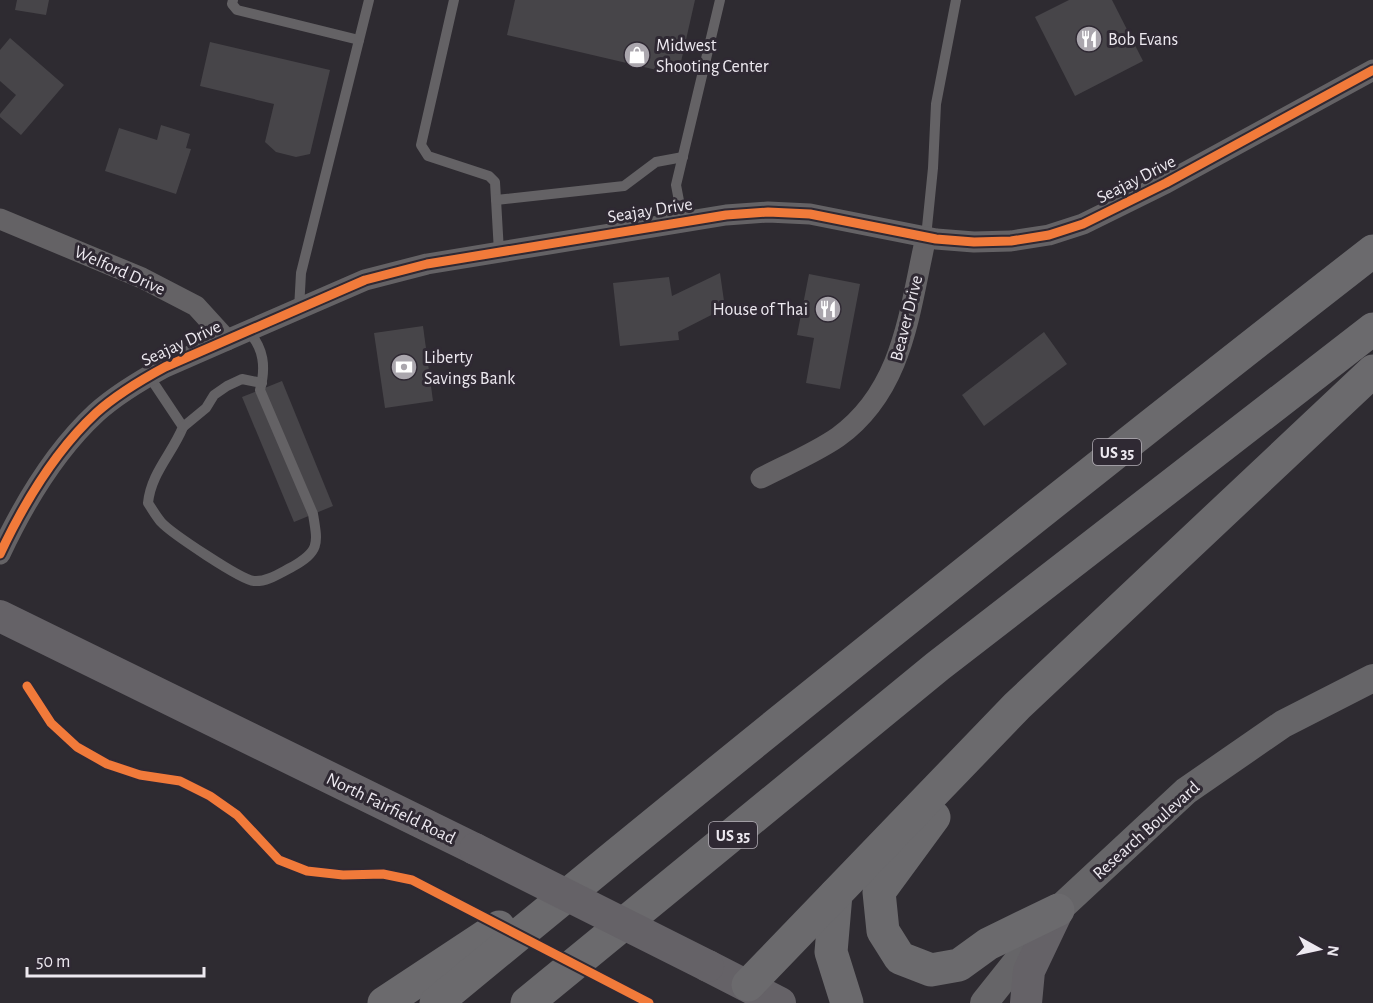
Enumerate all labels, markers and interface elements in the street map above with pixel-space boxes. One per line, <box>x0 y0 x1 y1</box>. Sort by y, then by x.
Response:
restaurant icon: Bob Evans <box>1074 24 1104 54</box>
place label: Bob Evans <box>1108 31 1178 49</box>
place label: Midwest Shooting Center <box>656 37 769 76</box>
shop icon: Midwest Shooting Center <box>622 40 652 70</box>
street label: Seajay Drive <box>1094 152 1179 207</box>
street label: Seajay Drive <box>606 195 694 227</box>
street label: Welford Drive <box>71 243 168 299</box>
street label: Beaver Drive <box>888 273 926 363</box>
restaurant icon: House of Thai <box>813 294 843 324</box>
place label: House of Thai <box>713 301 808 319</box>
street label: Seajay Drive <box>139 318 224 370</box>
place label: Liberty Savings Bank <box>424 349 516 388</box>
bank icon: Liberty Savings Bank <box>389 352 419 382</box>
road number: US 35 <box>1093 439 1141 465</box>
street label: North Fairfield Road <box>323 770 458 848</box>
street label: Research Boulevard <box>1090 778 1203 883</box>
road number: US 35 <box>709 822 757 848</box>
north arrow <box>1289 919 1349 979</box>
scale bar <box>27 940 204 978</box>
text: N <box>1324 944 1342 958</box>
text: 50 m <box>36 953 70 971</box>

